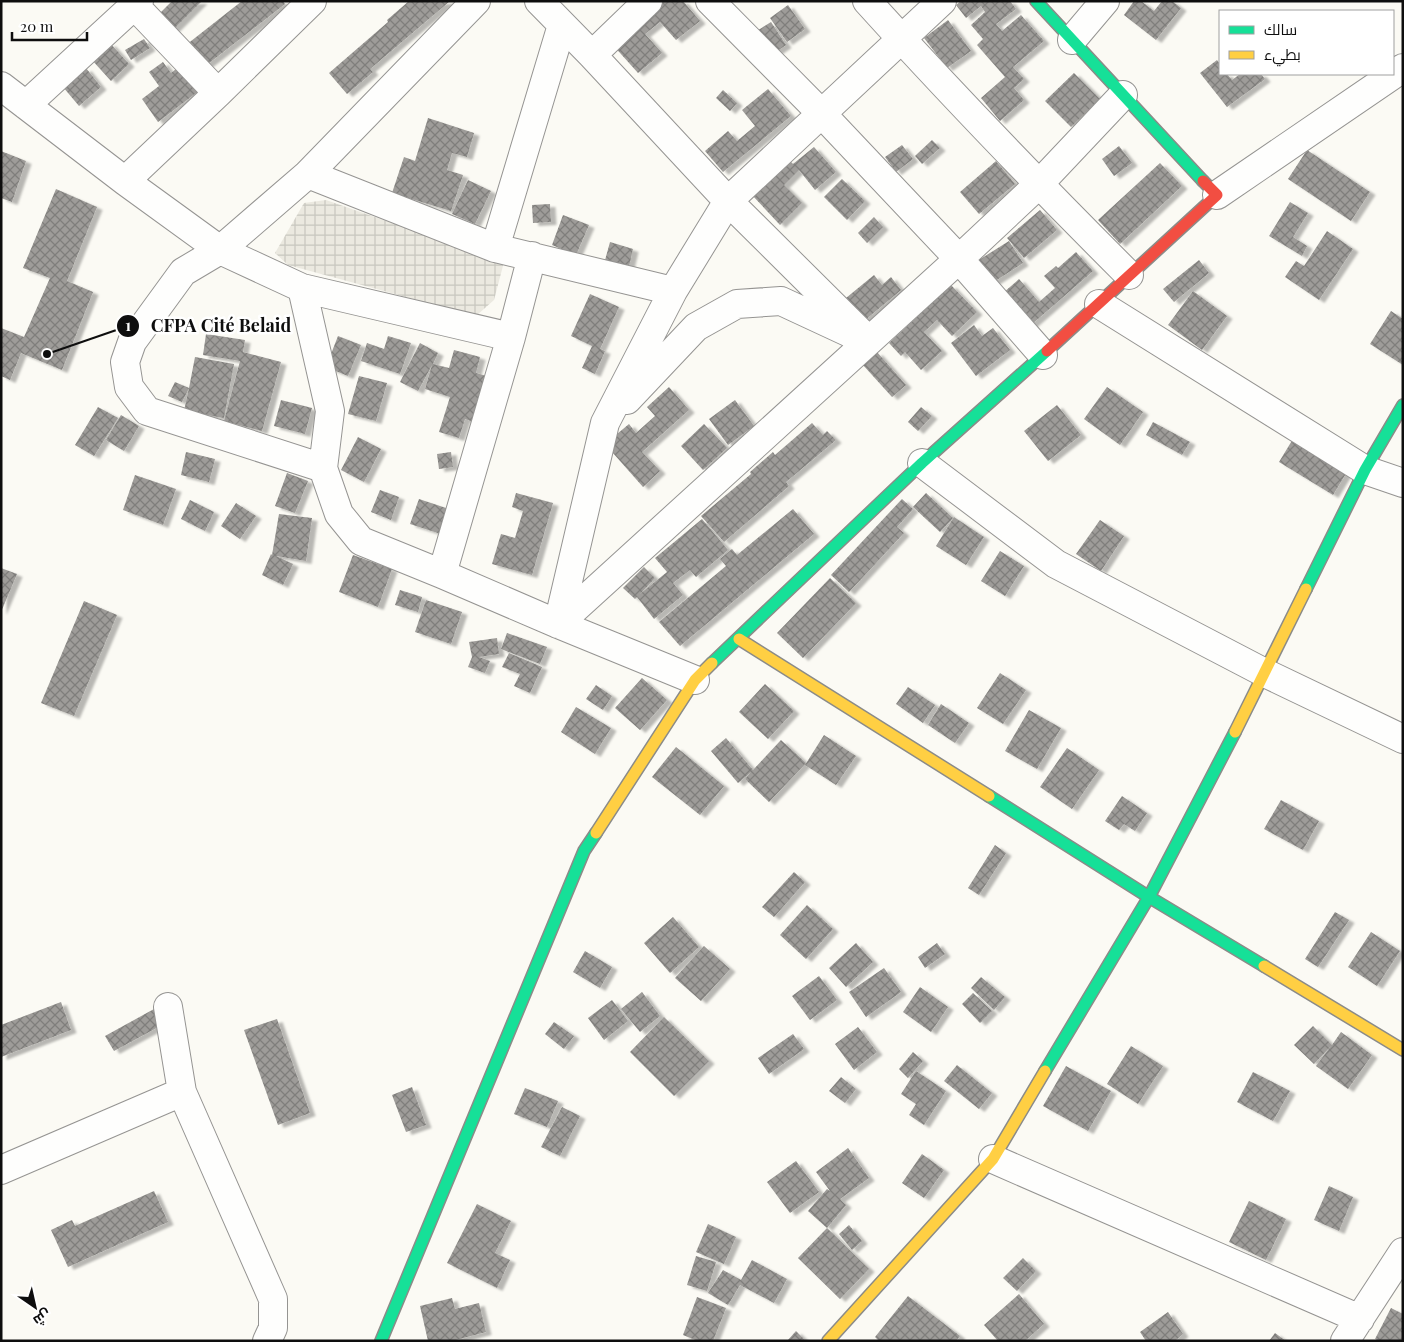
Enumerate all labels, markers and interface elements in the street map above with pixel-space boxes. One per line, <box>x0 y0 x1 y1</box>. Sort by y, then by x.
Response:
scale bar <box>12 10 88 42</box>
legend <box>1219 10 1394 75</box>
text: 20 m <box>20 16 54 36</box>
text: سالك <box>1264 19 1297 39</box>
text: بطيء <box>1264 44 1301 67</box>
callout: CFPA Cité Belaid <box>116 310 301 343</box>
text: CFPA Cité Belaid <box>151 313 291 337</box>
text: 1 <box>125 315 131 335</box>
north arrow <box>10 1282 60 1332</box>
text: ش <box>30 1305 55 1331</box>

